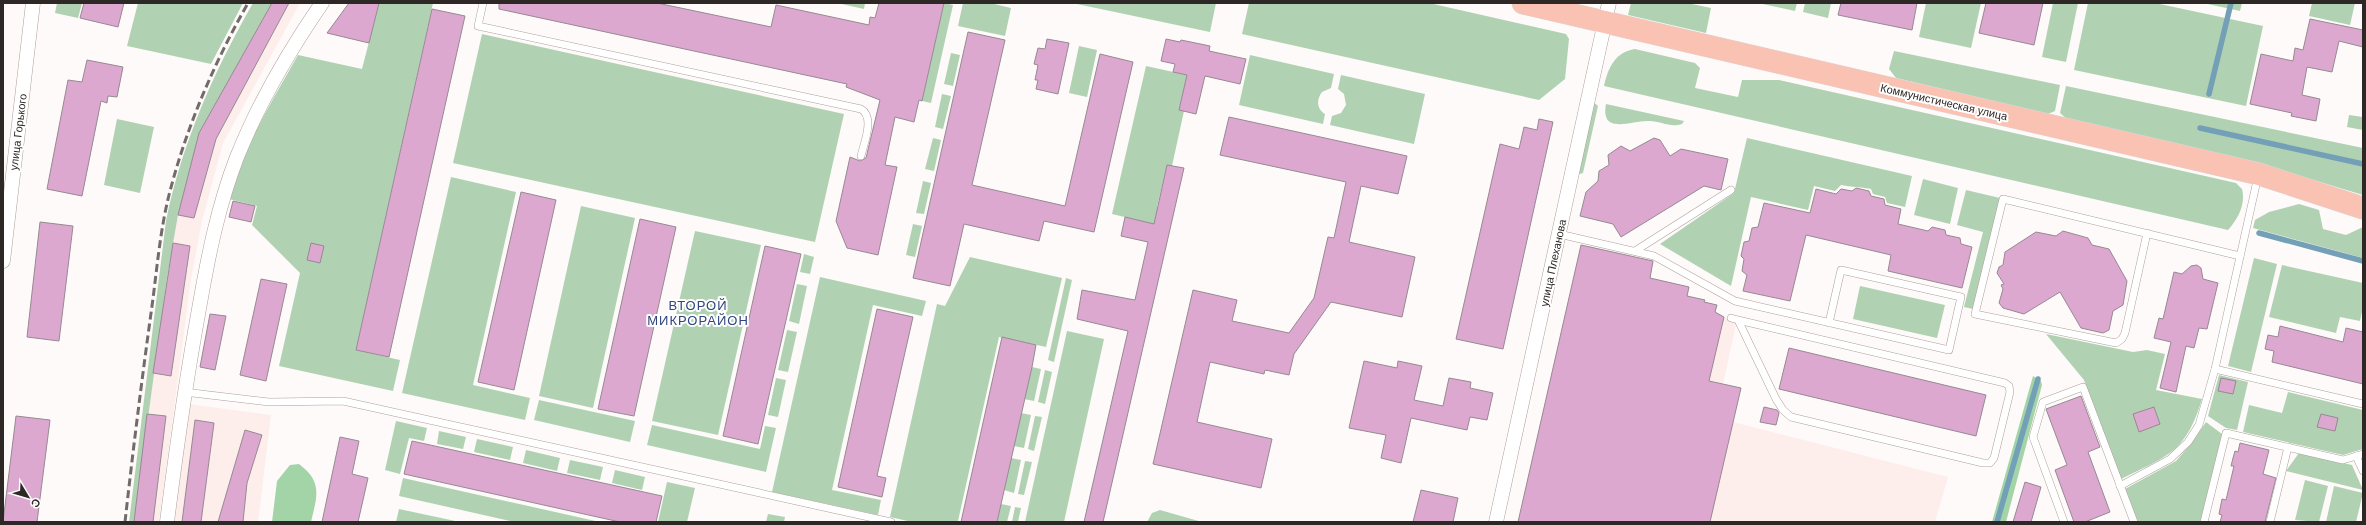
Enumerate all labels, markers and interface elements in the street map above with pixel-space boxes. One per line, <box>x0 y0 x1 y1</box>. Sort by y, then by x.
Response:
street label: Коммунистическая улица <box>1879 81 2010 124</box>
street label: улица Горького <box>6 93 30 171</box>
street label: улица Плеханова <box>1537 217 1569 308</box>
district label: ВТОРОЙ МИКРОРАЙОН <box>647 297 749 329</box>
north arrow <box>8 477 48 517</box>
text: С <box>28 496 44 511</box>

